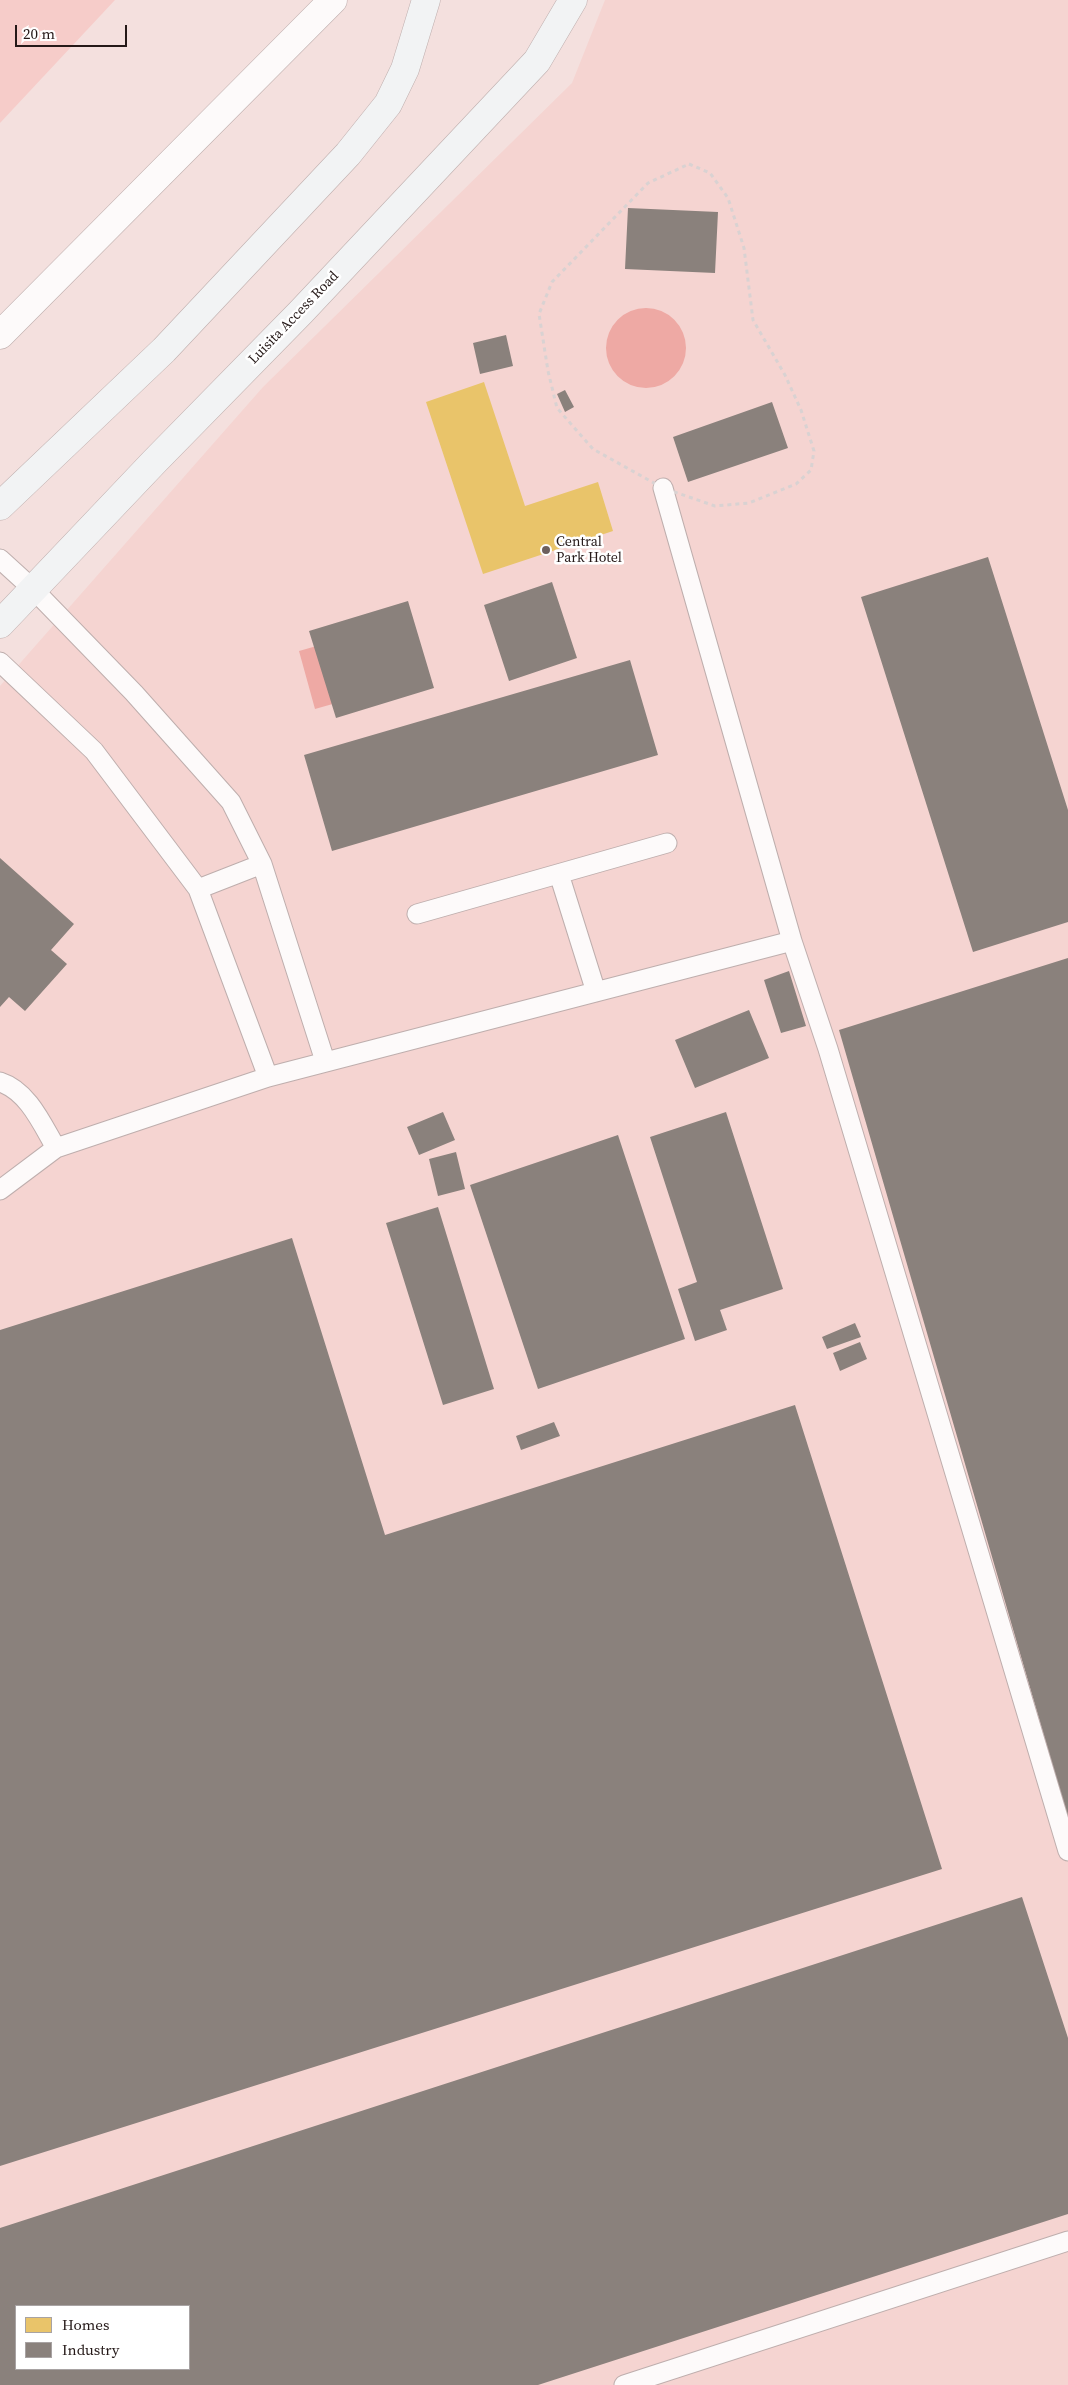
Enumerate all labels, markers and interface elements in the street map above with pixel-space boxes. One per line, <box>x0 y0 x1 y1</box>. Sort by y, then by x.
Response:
scale bar <box>18 15 130 47</box>
text: 20 m <box>23 23 55 44</box>
street label: Luisita Access Road <box>245 268 343 368</box>
place label: Central Park Hotel <box>556 534 622 566</box>
marker: Central Park Hotel <box>540 544 552 556</box>
legend <box>15 2305 190 2370</box>
text: Homes <box>62 2314 109 2335</box>
text: Industry <box>62 2339 119 2360</box>

